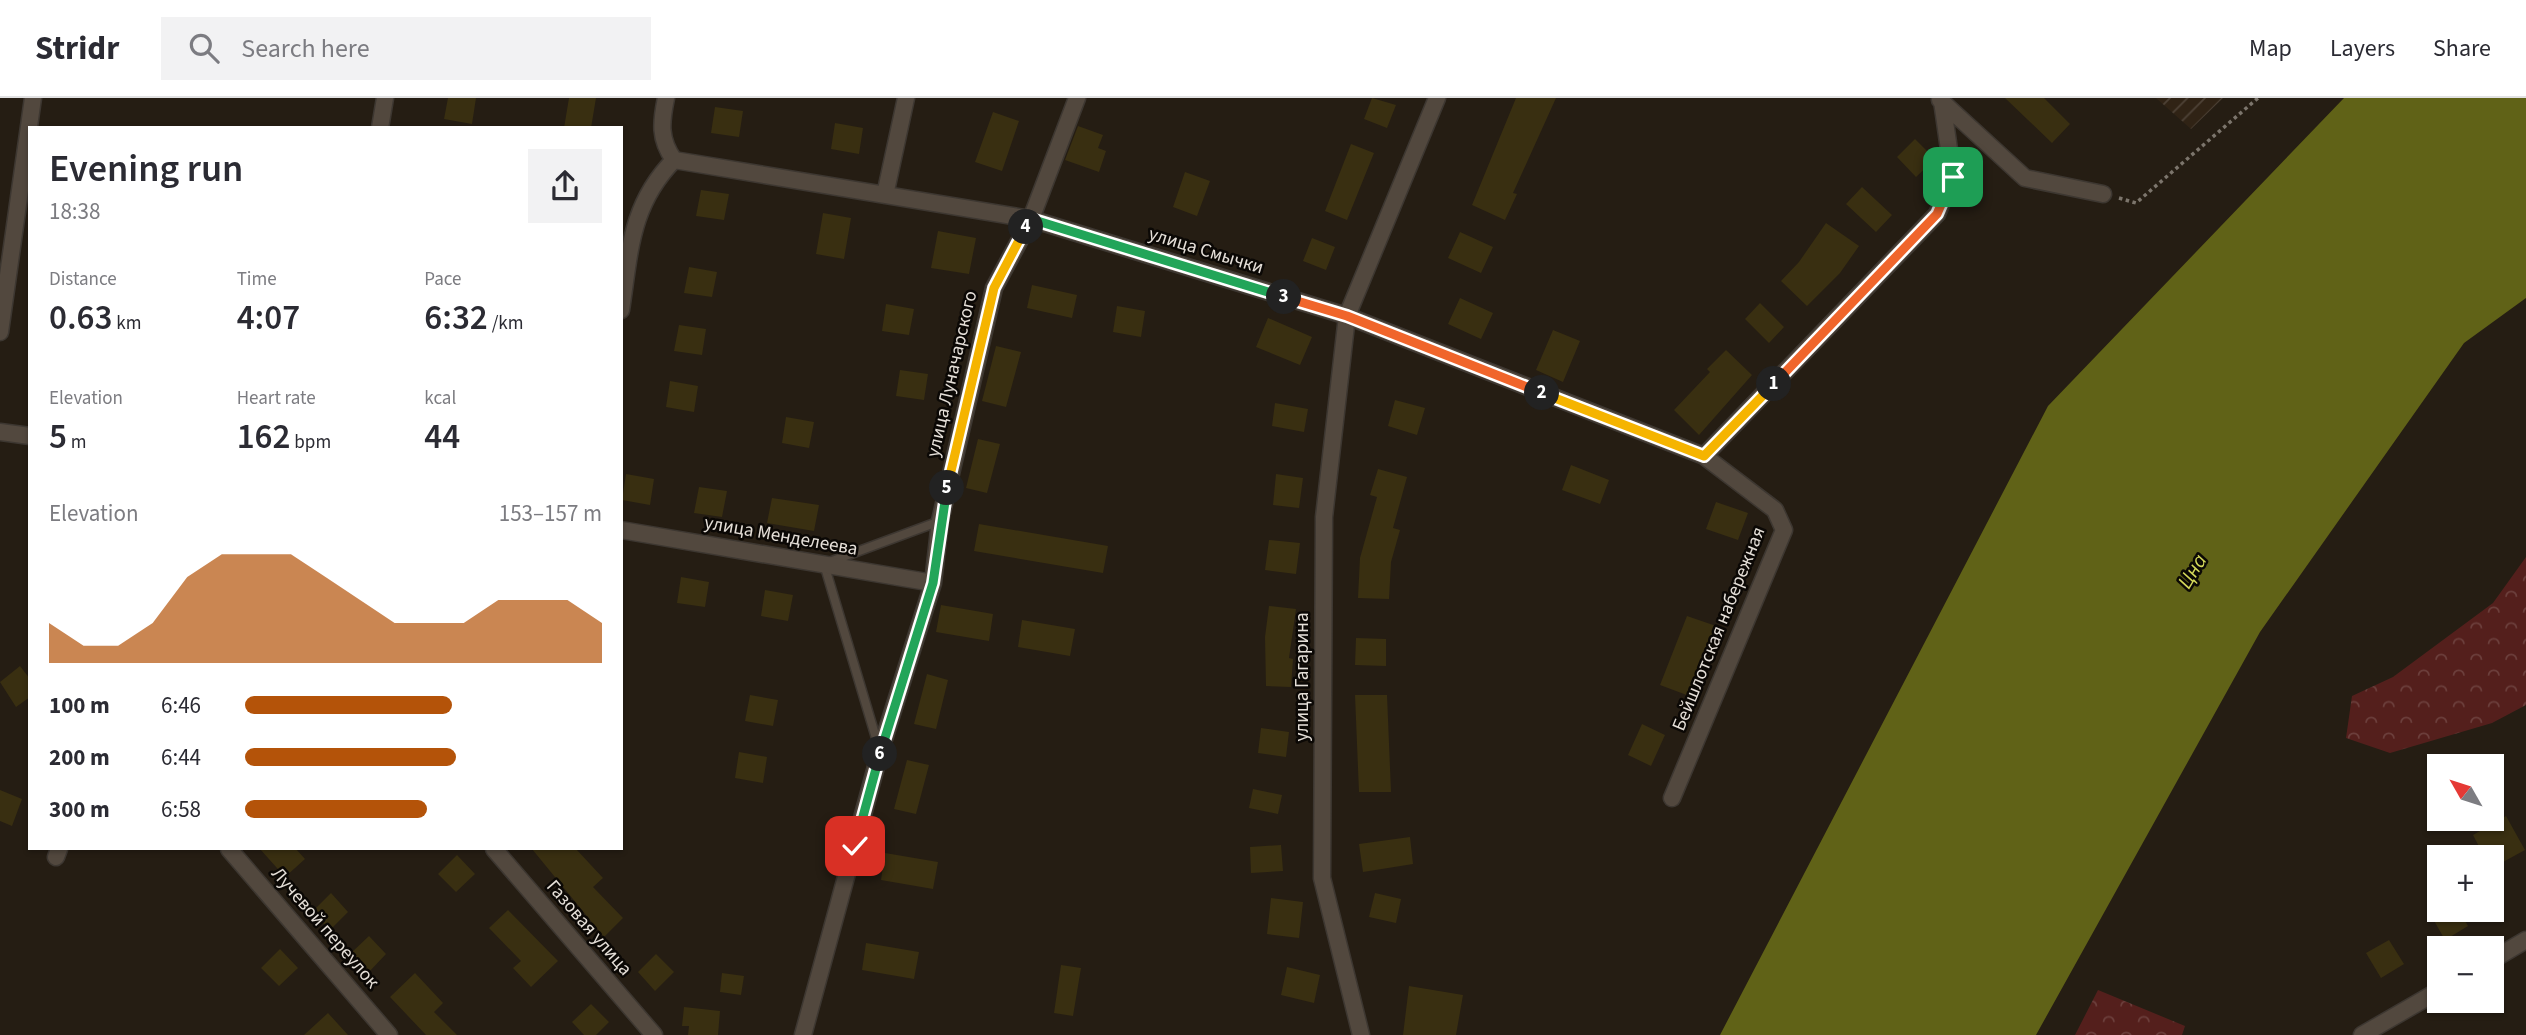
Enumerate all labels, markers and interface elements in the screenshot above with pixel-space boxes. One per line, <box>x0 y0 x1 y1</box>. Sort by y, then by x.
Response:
search box <box>161 17 651 80</box>
text: Stridr <box>35 25 119 72</box>
icon: search <box>185 29 223 67</box>
text: Search here <box>241 30 370 67</box>
text: Map <box>2249 31 2292 66</box>
text: Layers <box>2330 31 2395 66</box>
text: Share <box>2433 31 2491 66</box>
text: Evening run <box>49 142 243 196</box>
pin <box>1923 147 1983 207</box>
button: share <box>528 149 602 223</box>
icon: arrive <box>1934 158 1972 196</box>
text: 18:38 <box>49 195 100 228</box>
pin: 4 <box>1009 209 1044 244</box>
text: 4 <box>1020 213 1031 240</box>
street label: улица Смычки <box>1145 221 1267 281</box>
text: Distance <box>49 266 117 293</box>
text: Time <box>237 266 277 293</box>
text: Pace <box>424 266 462 293</box>
pin: 3 <box>1266 280 1302 314</box>
text: 3 <box>1278 283 1289 310</box>
street label: улица Луначарского <box>920 288 984 460</box>
text: 0.63 <box>49 293 113 343</box>
text: 4:07 <box>237 293 300 343</box>
text: 6:32 <box>424 293 488 343</box>
text: km <box>113 310 141 337</box>
text: /km <box>488 310 523 337</box>
pin: 1 <box>1756 366 1792 402</box>
text: 1 <box>1768 370 1779 397</box>
pin: 2 <box>1524 376 1560 410</box>
text: 2 <box>1536 379 1547 406</box>
text: Elevation <box>49 385 123 412</box>
text: Heart rate <box>237 385 316 412</box>
text: kcal <box>424 385 456 412</box>
text: 5 <box>49 412 67 462</box>
text: 162 <box>237 412 291 462</box>
text: 44 <box>424 412 460 462</box>
text: m <box>67 429 87 456</box>
text: bpm <box>291 429 331 456</box>
pin: 5 <box>930 470 964 506</box>
text: 5 <box>941 474 952 501</box>
text: Elevation <box>49 497 139 530</box>
text: 153–157 m <box>499 497 602 530</box>
street label: улица Менделеева <box>702 509 860 563</box>
street label: Бейшлотская набережная <box>1666 523 1772 735</box>
water label: Цна <box>2170 548 2214 594</box>
street label: улица Гагарина <box>1289 612 1316 742</box>
text: 100 m <box>49 689 110 722</box>
text: 6:46 <box>161 689 201 722</box>
pin: 6 <box>862 736 898 772</box>
text: 6 <box>874 740 885 767</box>
text: 200 m <box>49 741 110 774</box>
text: 6:44 <box>161 741 201 774</box>
north arrow <box>2427 754 2504 831</box>
map controls <box>2427 754 2504 1013</box>
text: 300 m <box>49 793 110 826</box>
text: 6:58 <box>161 793 201 826</box>
pin <box>825 816 885 876</box>
icon: check <box>836 827 874 865</box>
button: + <box>2427 845 2504 922</box>
street label: Лучевой переулок <box>265 861 386 995</box>
street label: Газовая улица <box>540 874 638 982</box>
button: − <box>2427 936 2504 1013</box>

